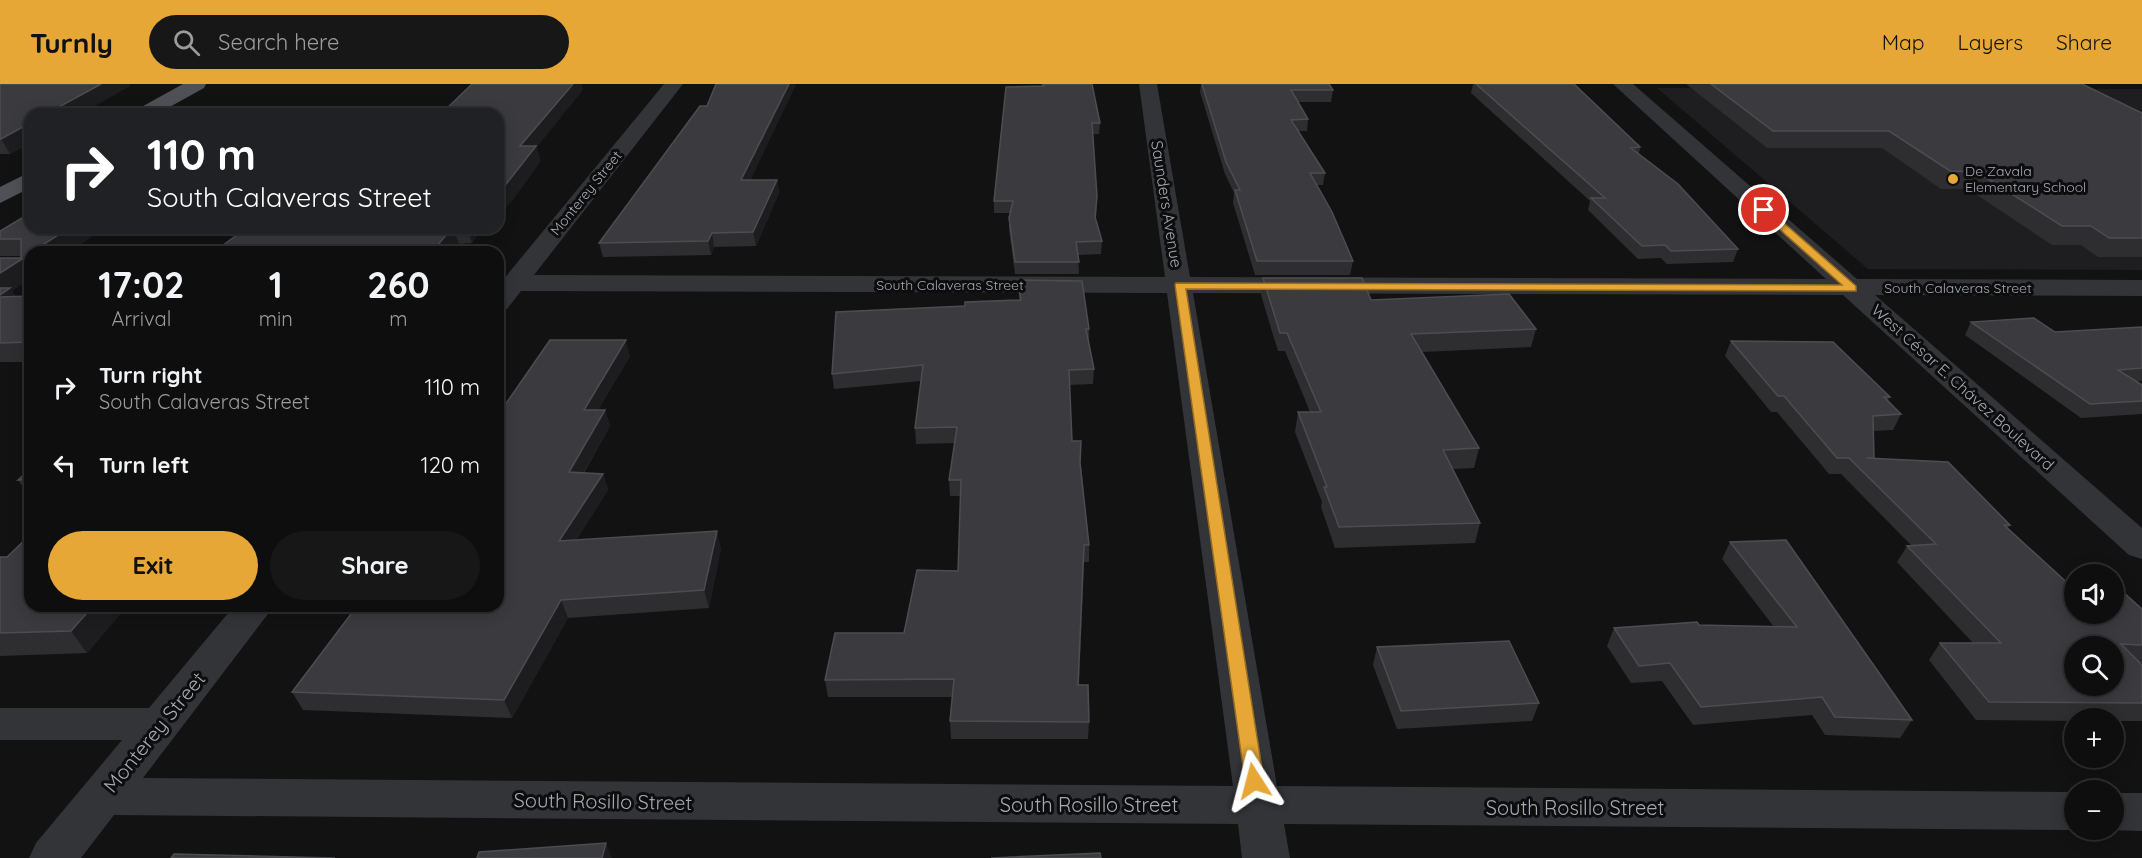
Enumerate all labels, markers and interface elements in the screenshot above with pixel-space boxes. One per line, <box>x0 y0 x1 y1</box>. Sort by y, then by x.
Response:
search box <box>149 15 569 69</box>
text: Turnly <box>30 25 113 60</box>
icon: search <box>170 26 203 59</box>
text: Search here <box>218 28 339 56</box>
text: Map <box>1882 29 1925 55</box>
text: Layers <box>1958 29 2023 55</box>
text: Share <box>2056 29 2112 55</box>
text: 110 m <box>147 128 256 181</box>
icon: right <box>48 132 126 210</box>
street label: Saunders Avenue <box>1147 139 1187 269</box>
street label: Monterey Street <box>546 147 626 239</box>
place label: De Zavala Elementary School <box>1965 162 2086 196</box>
marker: De Zavala Elementary School <box>1946 172 1960 186</box>
text: South Calaveras Street <box>147 180 432 214</box>
pin <box>1738 184 1789 235</box>
icon: arrive <box>1747 193 1780 226</box>
text: 17:02 <box>98 262 184 307</box>
text: 1 <box>269 262 283 307</box>
text: 260 <box>367 262 430 307</box>
street label: South Calaveras Street <box>876 276 1024 294</box>
street label: South Calaveras Street <box>1884 279 2032 297</box>
street label: West César E. Chávez Boulevard <box>1867 300 2059 474</box>
text: Arrival <box>111 306 171 331</box>
text: min <box>259 306 293 331</box>
text: m <box>389 306 408 331</box>
text: Turn right <box>99 361 203 389</box>
icon: right <box>48 371 81 404</box>
text: 110 m <box>425 373 480 401</box>
text: South Calaveras Street <box>99 389 310 414</box>
icon: left <box>48 449 81 482</box>
text: Turn left <box>99 451 189 479</box>
text: 120 m <box>421 451 480 479</box>
button: Exit <box>48 531 258 600</box>
button: Share <box>270 531 480 600</box>
map controls <box>2064 564 2124 840</box>
button: sound <box>2064 564 2124 624</box>
button: search <box>2064 636 2124 696</box>
street label: Monterey Street <box>98 666 210 797</box>
button: + <box>2064 708 2124 768</box>
position arrow <box>1222 749 1286 813</box>
button: − <box>2064 780 2124 840</box>
street label: South Rosillo Street <box>514 787 693 815</box>
street label: South Rosillo Street <box>1000 792 1178 817</box>
street label: South Rosillo Street <box>1486 795 1664 820</box>

